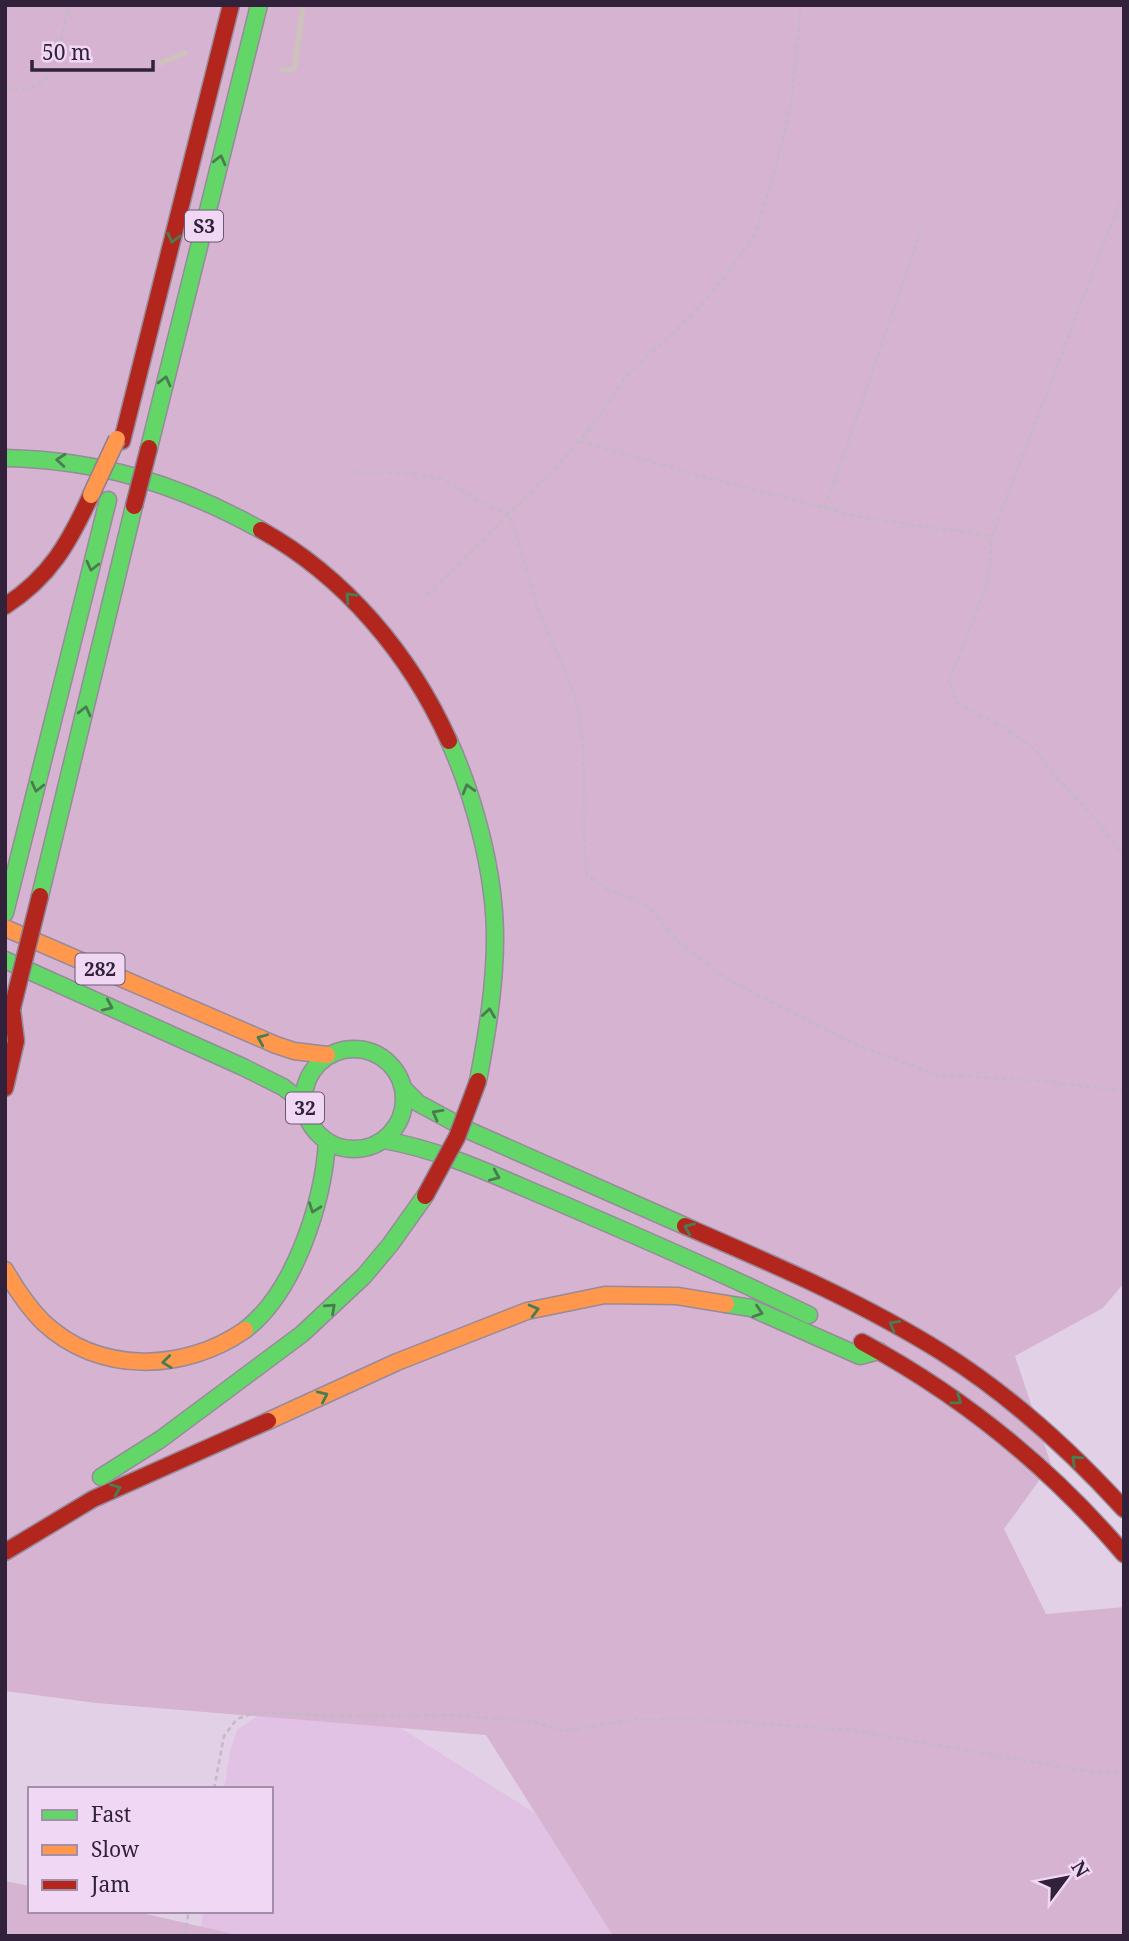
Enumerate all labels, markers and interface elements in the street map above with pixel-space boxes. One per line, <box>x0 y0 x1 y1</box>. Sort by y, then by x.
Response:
scale bar <box>32 28 152 72</box>
text: 50 m <box>42 38 91 66</box>
one-way arrow <box>212 155 226 167</box>
road number: S3 <box>185 210 223 242</box>
one-way arrow <box>167 232 181 244</box>
one-way arrow <box>157 375 171 387</box>
one-way arrow <box>55 453 66 468</box>
one-way arrow <box>86 560 100 572</box>
one-way arrow <box>346 592 358 605</box>
one-way arrow <box>77 705 91 717</box>
one-way arrow <box>30 780 45 792</box>
one-way arrow <box>461 783 476 795</box>
road number: 282 <box>76 953 124 984</box>
one-way arrow <box>101 998 113 1012</box>
one-way arrow <box>482 1007 497 1019</box>
one-way arrow <box>256 1033 268 1047</box>
road number: 32 <box>286 1092 324 1124</box>
one-way arrow <box>432 1109 444 1122</box>
one-way arrow <box>488 1168 500 1182</box>
one-way arrow <box>309 1201 323 1213</box>
one-way arrow <box>684 1222 696 1236</box>
one-way arrow <box>752 1303 764 1318</box>
one-way arrow <box>323 1304 336 1317</box>
one-way arrow <box>528 1304 540 1318</box>
one-way arrow <box>889 1320 901 1333</box>
one-way arrow <box>162 1354 173 1369</box>
one-way arrow <box>316 1390 329 1404</box>
one-way arrow <box>949 1392 962 1404</box>
one-way arrow <box>1072 1456 1085 1469</box>
one-way arrow <box>109 1483 121 1497</box>
legend <box>28 1787 273 1913</box>
text: Fast <box>91 1800 131 1828</box>
text: Slow <box>91 1835 140 1863</box>
north arrow <box>1031 1843 1101 1913</box>
text: N <box>1065 1856 1095 1882</box>
text: Jam <box>90 1870 130 1898</box>

